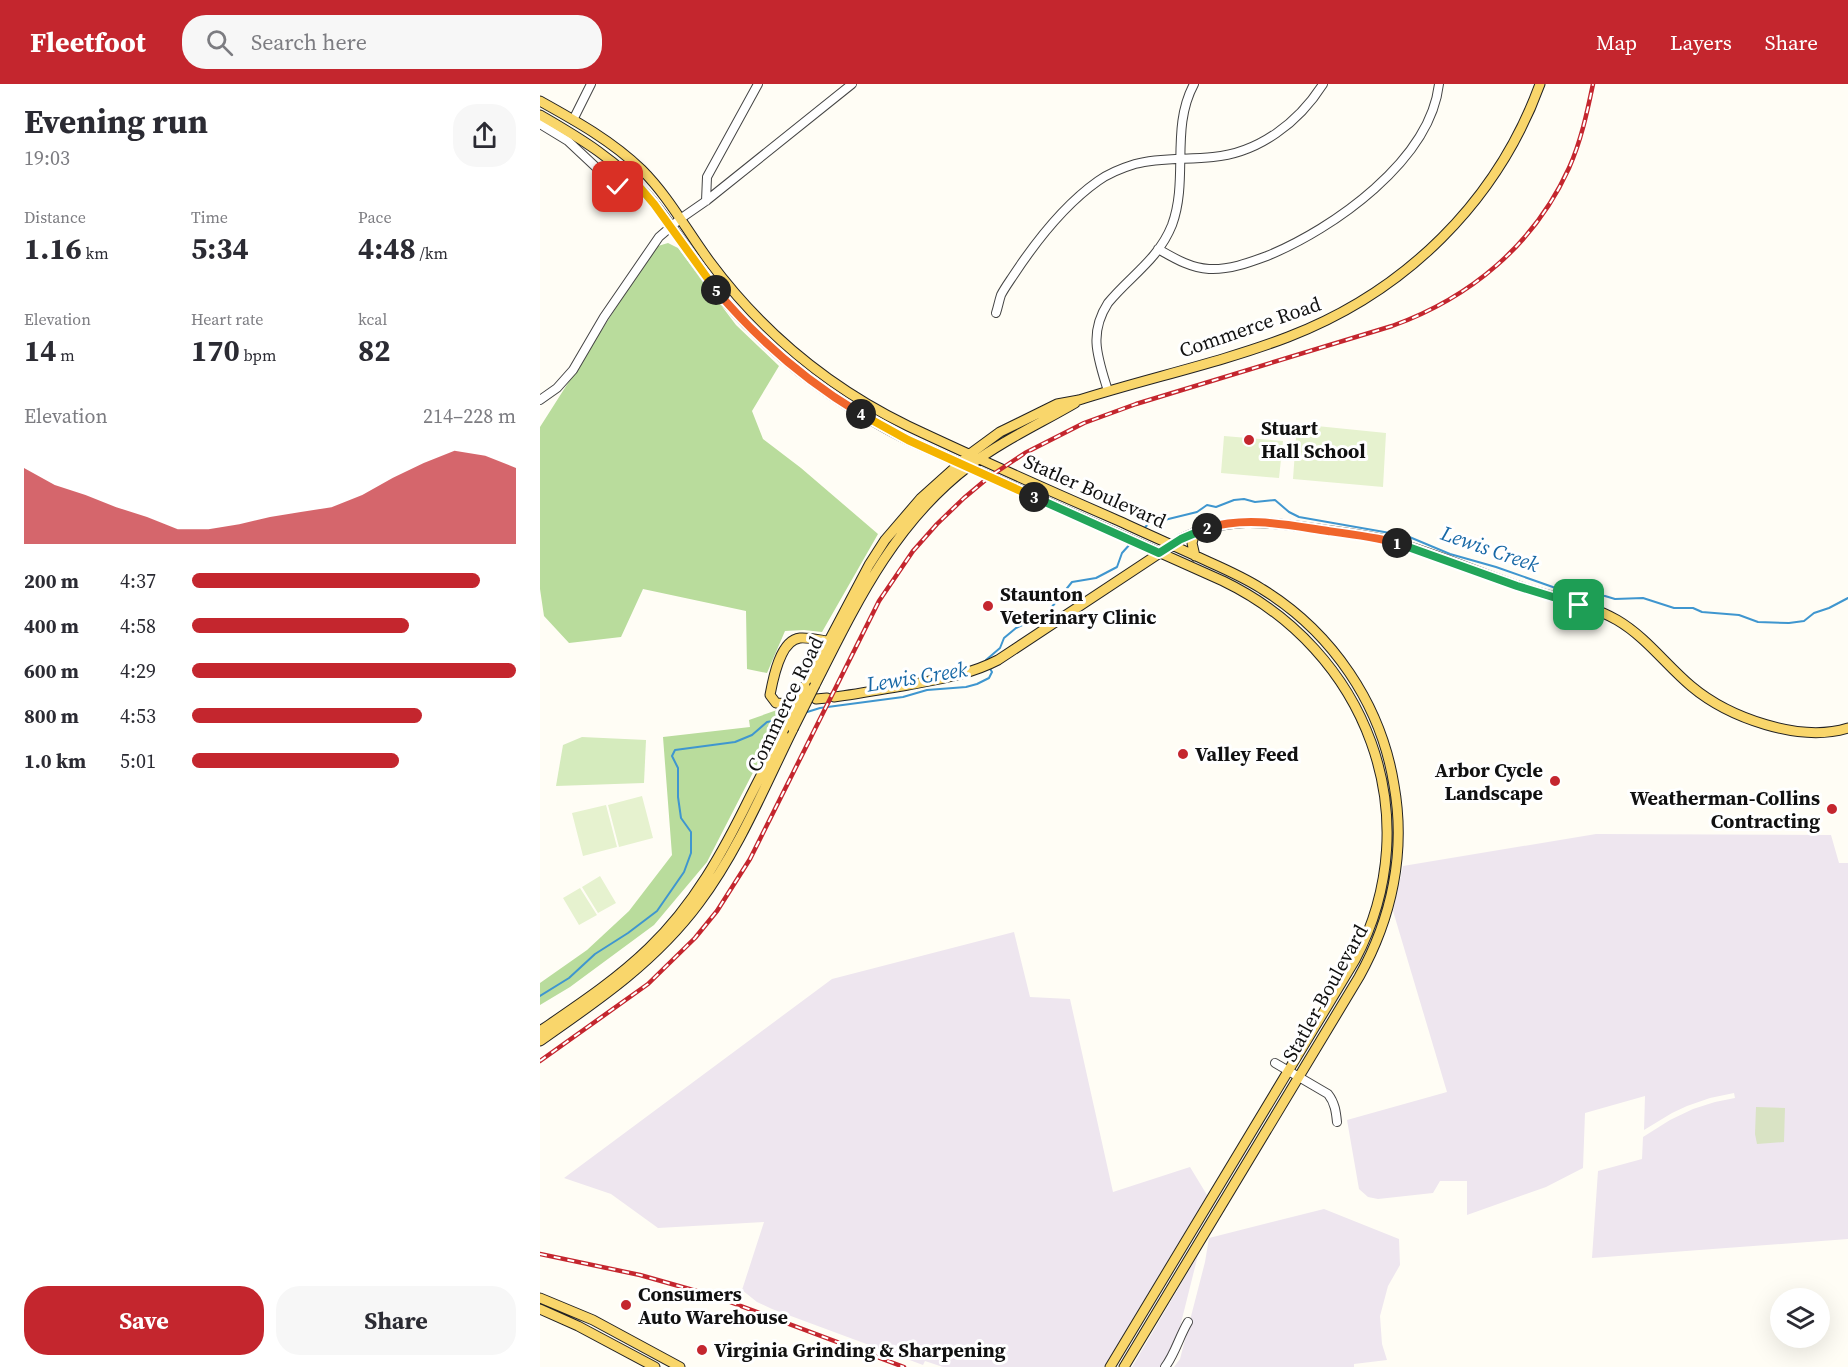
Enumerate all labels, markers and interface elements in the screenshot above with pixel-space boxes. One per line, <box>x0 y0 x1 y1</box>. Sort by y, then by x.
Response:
search box <box>182 15 602 69</box>
text: Fleetfoot <box>30 23 146 61</box>
icon: search <box>203 26 236 59</box>
text: Search here <box>251 27 367 57</box>
text: Map <box>1596 28 1637 57</box>
text: Layers <box>1670 28 1732 57</box>
text: Share <box>1765 28 1818 57</box>
text: Evening run <box>24 99 208 144</box>
button: share <box>453 104 516 167</box>
text: 19:03 <box>24 144 70 172</box>
pin <box>592 161 643 212</box>
icon: check <box>601 170 634 203</box>
text: Distance <box>24 206 86 228</box>
text: Time <box>191 206 228 228</box>
text: Pace <box>358 206 392 228</box>
text: 1.16 <box>24 228 82 269</box>
text: 5:34 <box>191 228 249 269</box>
text: 4:48 <box>358 228 416 269</box>
text: km <box>82 242 109 264</box>
text: /km <box>416 242 448 264</box>
pin: 5 <box>701 275 731 305</box>
text: 5 <box>712 279 720 301</box>
street label: Commerce Road <box>1175 289 1325 364</box>
text: Elevation <box>24 308 91 330</box>
text: Heart rate <box>191 308 263 330</box>
text: kcal <box>358 308 387 330</box>
text: 14 <box>24 330 57 371</box>
text: 170 <box>191 330 240 371</box>
text: 82 <box>358 330 391 371</box>
text: m <box>57 344 75 366</box>
text: bpm <box>240 344 276 366</box>
pin: 4 <box>846 399 876 429</box>
text: Elevation <box>24 402 108 430</box>
text: 214–228 m <box>423 402 516 430</box>
text: 4 <box>857 403 865 425</box>
place label: Stuart Hall School <box>1261 414 1366 465</box>
marker: Stuart Hall School <box>1242 433 1256 447</box>
street label: Statler Boulevard <box>1019 447 1171 535</box>
pin: 3 <box>1019 482 1049 512</box>
text: 3 <box>1030 486 1038 508</box>
pin: 2 <box>1192 513 1222 543</box>
text: 2 <box>1203 517 1211 539</box>
water label: Lewis Creek <box>1436 518 1543 579</box>
pin: 1 <box>1382 528 1412 558</box>
text: 1 <box>1393 532 1401 554</box>
text: 200 m <box>24 567 79 595</box>
text: 4:37 <box>120 567 156 595</box>
pin <box>1553 579 1604 630</box>
place label: Staunton Veterinary Clinic <box>1000 580 1157 631</box>
icon: arrive <box>1562 588 1595 621</box>
marker: Staunton Veterinary Clinic <box>981 599 995 613</box>
text: 400 m <box>24 612 79 640</box>
text: 4:58 <box>120 612 156 640</box>
street label: Commerce Road <box>740 631 830 777</box>
water label: Lewis Creek <box>863 654 970 699</box>
text: 600 m <box>24 657 79 685</box>
text: 4:29 <box>120 657 156 685</box>
text: 800 m <box>24 702 79 730</box>
text: 4:53 <box>120 702 156 730</box>
place label: Valley Feed <box>1195 740 1299 768</box>
text: 1.0 km <box>24 747 86 775</box>
text: 5:01 <box>120 747 156 775</box>
marker: Valley Feed <box>1176 747 1190 761</box>
place label: Arbor Cycle Landscape <box>1435 756 1543 807</box>
marker: Arbor Cycle Landscape <box>1548 774 1562 788</box>
place label: Weatherman-Collins Contracting <box>1630 784 1820 835</box>
marker: Weatherman-Collins Contracting <box>1825 802 1839 816</box>
street label: Statler Boulevard <box>1276 919 1375 1067</box>
place label: Consumers Auto Warehouse <box>638 1280 788 1331</box>
button: Save <box>24 1286 264 1355</box>
button: Share <box>276 1286 516 1355</box>
map controls <box>1770 1288 1830 1348</box>
button: layers <box>1770 1288 1830 1348</box>
marker: Consumers Auto Warehouse <box>619 1298 633 1312</box>
place label: Virginia Grinding & Sharpening <box>714 1336 1006 1364</box>
marker: Virginia Grinding & Sharpening <box>695 1343 709 1357</box>

